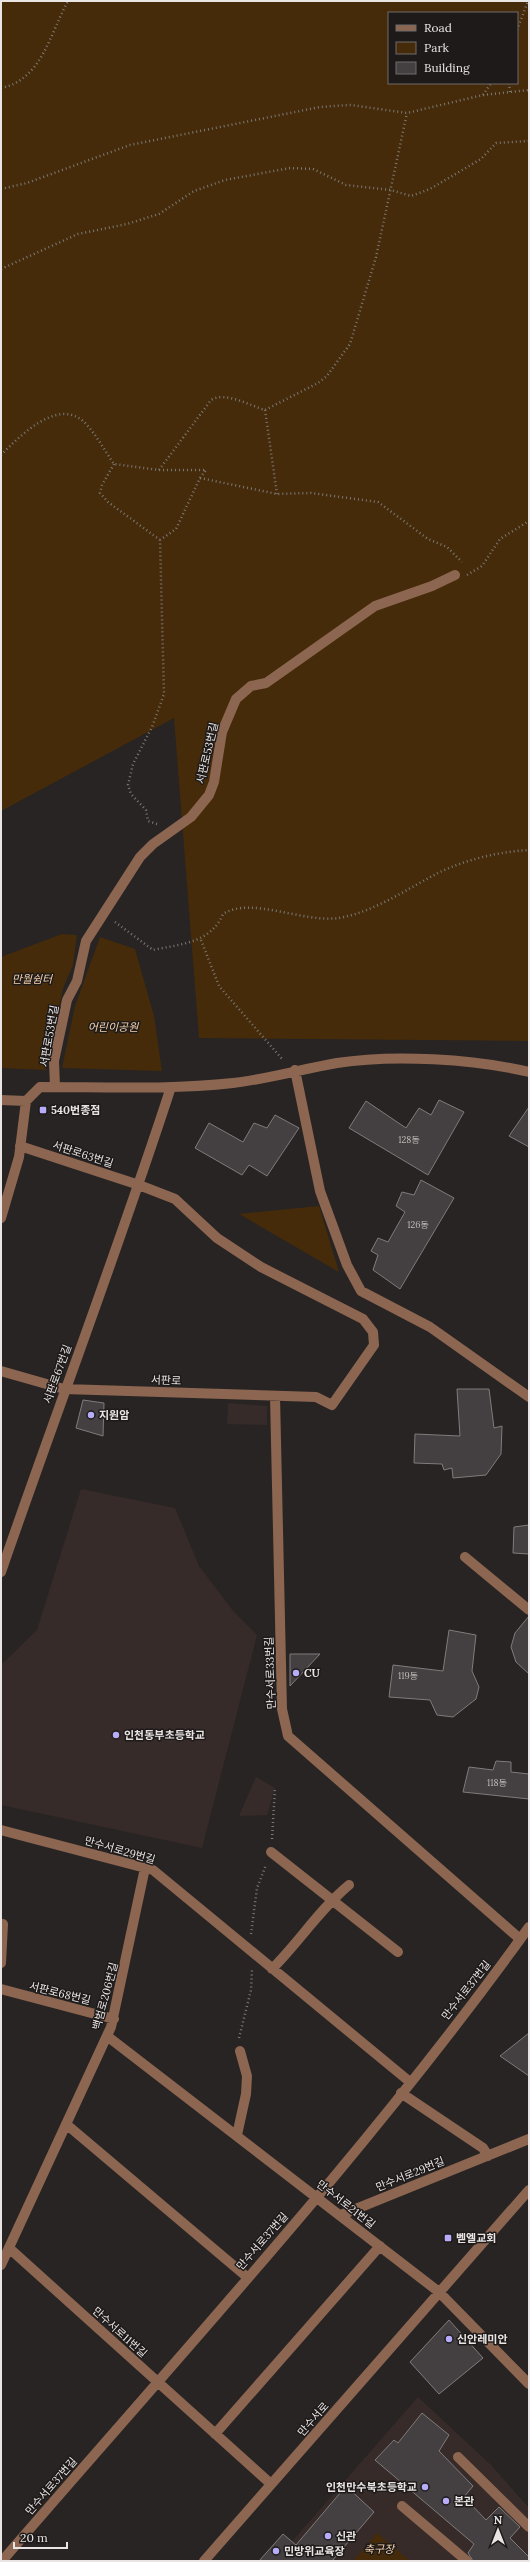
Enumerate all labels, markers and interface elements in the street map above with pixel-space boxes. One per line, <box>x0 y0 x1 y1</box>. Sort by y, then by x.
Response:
legend <box>388 12 518 84</box>
text: Road <box>424 20 452 35</box>
text: Park <box>424 40 450 55</box>
text: Building <box>424 60 470 75</box>
street label: 서판로53번길 <box>193 721 221 785</box>
park label: 만월쉼터 <box>12 972 54 986</box>
street label: 서판로53번길 <box>37 1004 61 1068</box>
park label: 어린이공원 <box>88 1020 139 1034</box>
place label: 540번종점 <box>51 1103 100 1117</box>
marker: 540번종점 <box>38 1105 48 1115</box>
house number: 128동 <box>398 1134 420 1145</box>
street label: 서판로63번길 <box>51 1138 115 1170</box>
house number: 126동 <box>407 1219 429 1230</box>
street label: 서판로67번길 <box>40 1342 74 1406</box>
street label: 서판로 <box>151 1372 181 1388</box>
place label: 지원암 <box>99 1408 129 1422</box>
marker: 지원암 <box>86 1410 96 1420</box>
street label: 만수서로33번길 <box>262 1636 278 1710</box>
place label: CU <box>304 1666 321 1680</box>
marker: CU <box>291 1668 301 1678</box>
house number: 119동 <box>398 1670 418 1681</box>
place label: 인천동부초등학교 <box>124 1728 205 1742</box>
marker: 인천동부초등학교 <box>111 1730 121 1740</box>
house number: 118동 <box>487 1777 507 1788</box>
street label: 만수서로29번길 <box>83 1833 157 1867</box>
street label: 만수서로37번길 <box>438 1957 494 2023</box>
street label: 백범로206번길 <box>89 1961 121 2031</box>
street label: 서판로68번길 <box>28 1979 92 2007</box>
street label: 만수서로29번길 <box>374 2154 446 2194</box>
street label: 만수서로21번길 <box>314 2177 378 2231</box>
street label: 만수서로37번길 <box>233 2209 291 2273</box>
place label: 벧엘교회 <box>456 2231 496 2245</box>
marker: 벧엘교회 <box>443 2233 453 2243</box>
street label: 만수서로11번길 <box>90 2304 150 2360</box>
place label: 신안레미안 <box>457 2332 508 2346</box>
marker: 신안레미안 <box>444 2334 454 2344</box>
street label: 만수서로 <box>294 2399 332 2439</box>
street label: 만수서로37번길 <box>22 2454 80 2518</box>
place label: 인천만수북초등학교 <box>326 2480 417 2494</box>
marker: 인천만수북초등학교 <box>420 2482 430 2492</box>
place label: 본관 <box>454 2494 474 2508</box>
marker: 본관 <box>441 2496 451 2506</box>
north arrow <box>478 2510 518 2550</box>
text: N <box>494 2513 503 2527</box>
scale bar <box>14 2524 67 2550</box>
place label: 신관 <box>336 2529 356 2543</box>
text: 20 m <box>20 2530 48 2545</box>
marker: 신관 <box>323 2531 333 2541</box>
park label: 축구장 <box>364 2542 396 2556</box>
place label: 민방위교육장 <box>284 2544 345 2558</box>
marker: 민방위교육장 <box>271 2546 281 2556</box>

